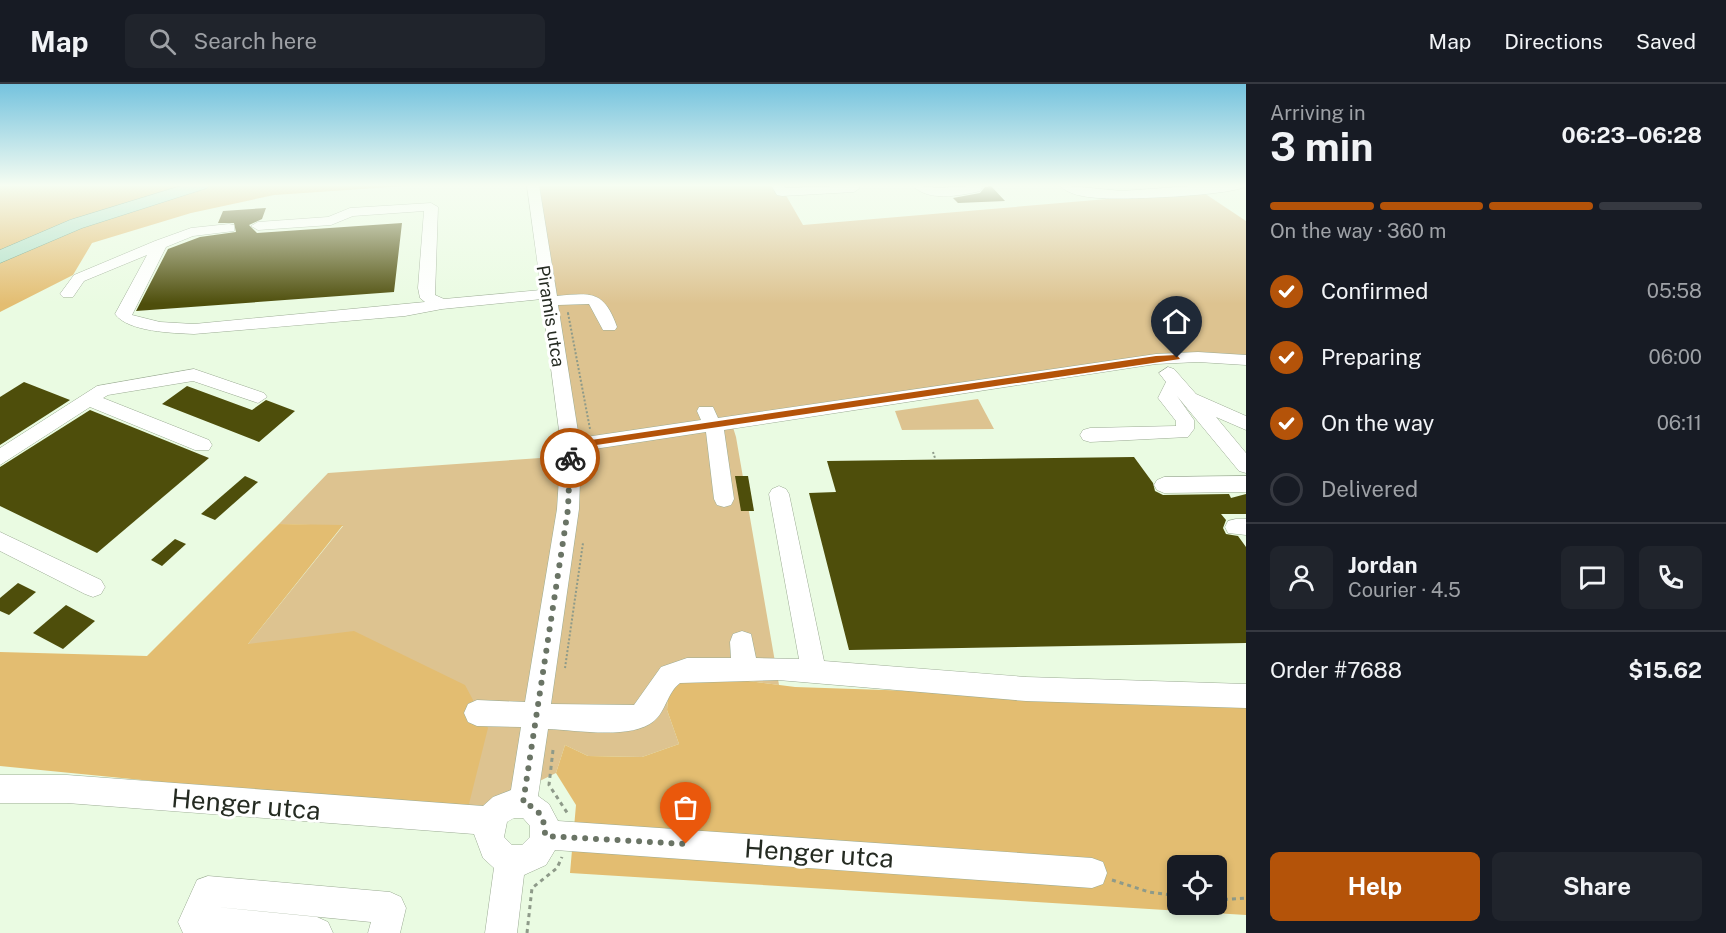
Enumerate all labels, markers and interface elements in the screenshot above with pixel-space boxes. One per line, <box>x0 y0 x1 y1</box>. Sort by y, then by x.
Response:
search box <box>125 14 545 68</box>
text: Map <box>30 25 89 58</box>
icon: search <box>146 25 179 58</box>
text: Search here <box>194 28 317 54</box>
text: Map <box>1429 29 1471 54</box>
text: Directions <box>1504 29 1603 54</box>
text: Saved <box>1636 29 1696 54</box>
text: Arriving in <box>1270 101 1365 125</box>
text: 06:23–06:28 <box>1562 122 1702 148</box>
text: 3 min <box>1270 124 1373 170</box>
text: On the way · 360 m <box>1270 219 1446 243</box>
street label: Piramis utca <box>533 263 569 369</box>
icon: check <box>1270 275 1303 308</box>
text: Confirmed <box>1321 278 1428 304</box>
text: 05:58 <box>1647 279 1702 303</box>
pin <box>1151 296 1202 358</box>
icon: home <box>1160 305 1193 338</box>
icon: check <box>1270 341 1303 374</box>
text: Preparing <box>1321 344 1422 370</box>
text: 06:00 <box>1649 345 1702 369</box>
icon: check <box>1270 407 1303 440</box>
text: On the way <box>1321 410 1434 436</box>
text: 06:11 <box>1657 411 1702 435</box>
courier <box>540 428 600 488</box>
icon: bike <box>554 442 587 475</box>
text: Delivered <box>1321 476 1418 502</box>
button: person <box>1270 546 1333 609</box>
button: chat <box>1561 546 1624 609</box>
button: phone <box>1639 546 1702 609</box>
text: Jordan <box>1348 552 1417 578</box>
text: Courier · 4.5 <box>1348 578 1461 602</box>
text: Order #7688 <box>1270 657 1402 683</box>
text: $15.62 <box>1628 657 1702 683</box>
street label: Henger utca <box>170 782 322 826</box>
pin <box>660 782 711 844</box>
icon: bag <box>669 791 702 824</box>
street label: Henger utca <box>743 832 895 874</box>
button: Help <box>1270 852 1480 921</box>
button: Share <box>1492 852 1702 921</box>
map controls <box>1167 855 1227 915</box>
button: locate <box>1167 855 1227 915</box>

